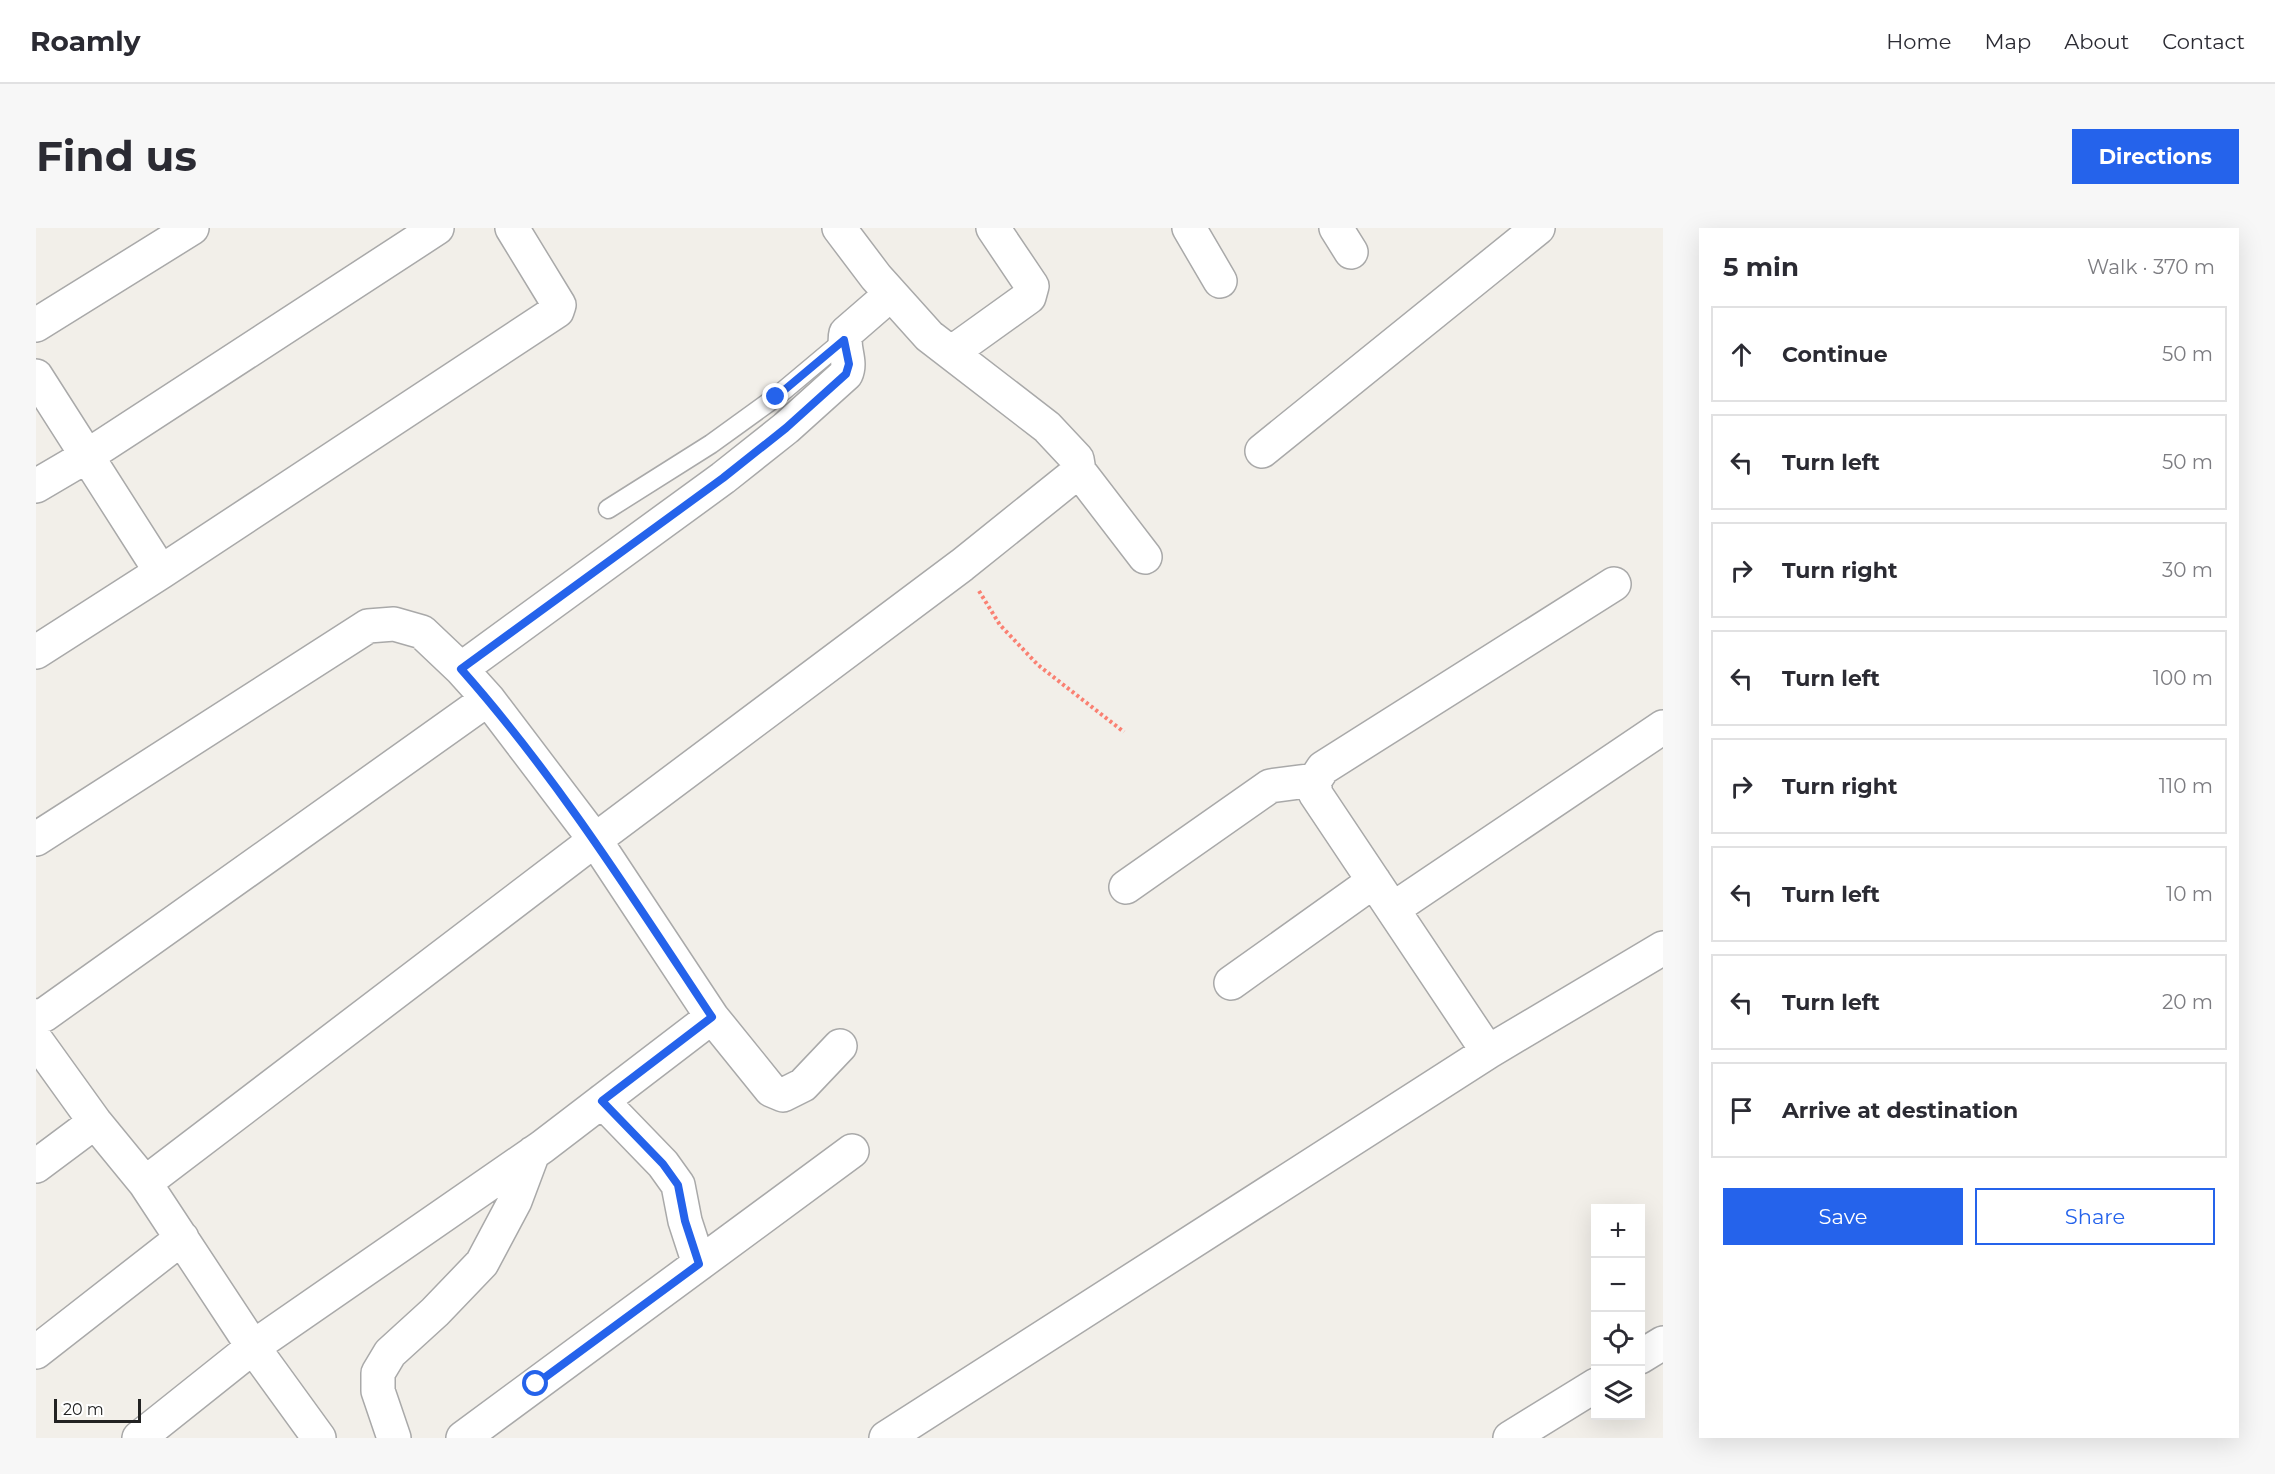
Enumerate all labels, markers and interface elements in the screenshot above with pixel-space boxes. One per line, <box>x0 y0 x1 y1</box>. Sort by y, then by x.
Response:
text: Roamly <box>30 24 140 58</box>
text: Home <box>1886 29 1951 54</box>
text: Map <box>1984 29 2031 54</box>
text: About <box>2064 29 2129 54</box>
text: Contact <box>2162 29 2245 54</box>
button: Directions <box>2072 129 2239 184</box>
text: Find us <box>36 130 197 182</box>
text: 5 min <box>1723 251 1799 283</box>
text: Walk · 370 m <box>2087 255 2215 279</box>
icon: ahead <box>1725 338 1758 371</box>
text: Continue <box>1782 341 1888 368</box>
text: 50 m <box>2162 342 2213 366</box>
route end <box>762 383 788 409</box>
icon: left <box>1725 446 1758 479</box>
text: Turn left <box>1782 449 1880 476</box>
text: 50 m <box>2162 450 2213 474</box>
icon: right <box>1725 554 1758 587</box>
text: Turn right <box>1782 557 1897 584</box>
text: 30 m <box>2162 558 2213 582</box>
icon: left <box>1725 662 1758 695</box>
text: Turn left <box>1782 665 1880 692</box>
text: 100 m <box>2153 666 2213 690</box>
icon: right <box>1725 770 1758 803</box>
text: Turn right <box>1782 773 1897 800</box>
text: 110 m <box>2159 774 2213 798</box>
icon: left <box>1725 878 1758 911</box>
text: Turn left <box>1782 881 1880 908</box>
text: 10 m <box>2166 882 2213 906</box>
icon: left <box>1725 986 1758 1019</box>
text: Turn left <box>1782 989 1880 1016</box>
text: 20 m <box>2162 990 2213 1014</box>
icon: arrive <box>1725 1094 1758 1127</box>
text: Arrive at destination <box>1782 1097 2018 1124</box>
button: Save <box>1723 1188 1963 1245</box>
button: Share <box>1975 1188 2215 1245</box>
map controls <box>1591 1204 1645 1420</box>
button: + <box>1591 1204 1645 1258</box>
button: − <box>1591 1258 1645 1312</box>
button: locate <box>1591 1312 1645 1366</box>
button: layers <box>1591 1366 1645 1420</box>
route start <box>522 1370 548 1396</box>
scale bar <box>54 1396 141 1424</box>
text: 20 m <box>63 1400 104 1419</box>

